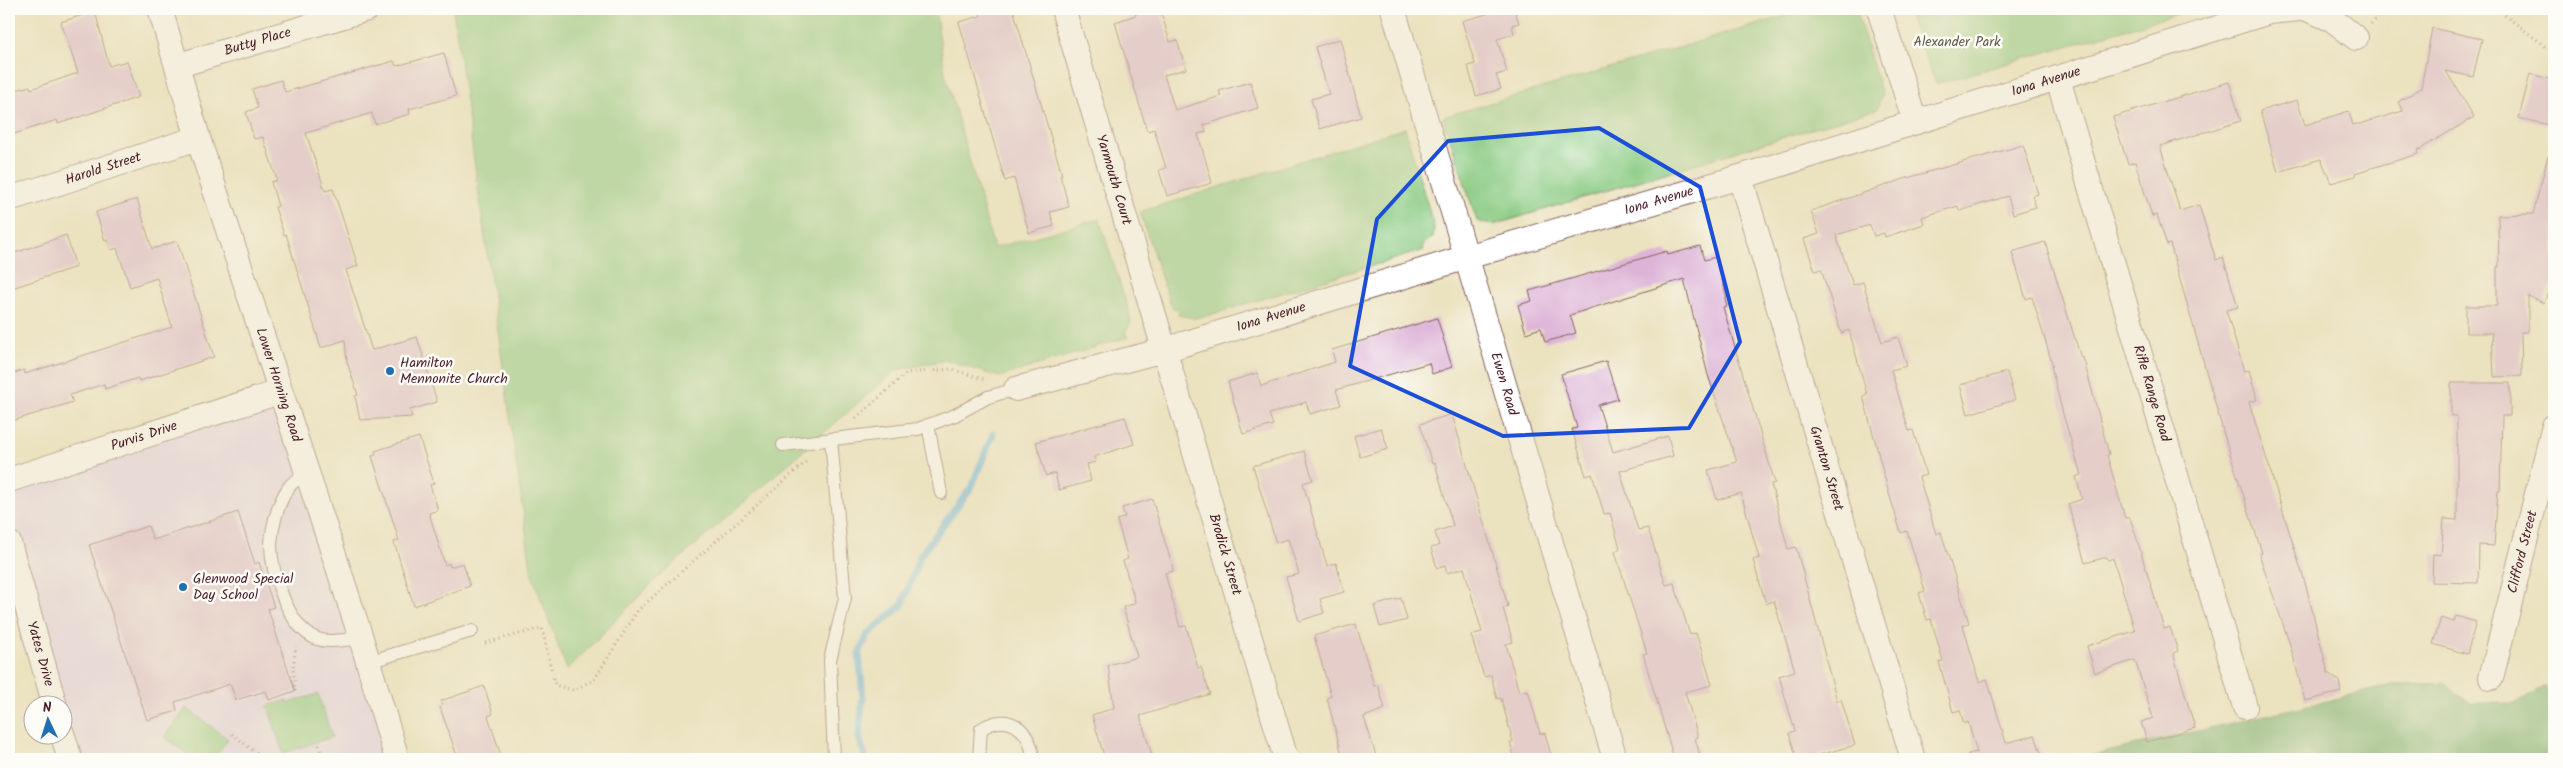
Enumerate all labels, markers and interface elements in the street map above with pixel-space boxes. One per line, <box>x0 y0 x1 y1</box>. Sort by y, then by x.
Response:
street label: Butty Place <box>221 21 294 62</box>
park label: Alexander Park <box>1913 31 2001 53</box>
street label: Iona Avenue <box>2009 60 2084 103</box>
street label: Yarmouth Court <box>1090 132 1138 228</box>
street label: Harold Street <box>62 146 145 191</box>
street label: Iona Avenue <box>1621 180 1697 221</box>
street label: Iona Avenue <box>1234 296 1309 338</box>
street label: Lower Horning Road <box>250 325 308 446</box>
street label: Rifle Range Road <box>2127 342 2177 445</box>
street label: Ewen Road <box>1484 350 1524 419</box>
place label: Hamilton Mennonite Church <box>400 352 508 390</box>
marker: Hamilton Mennonite Church <box>384 365 396 377</box>
street label: Purvis Drive <box>108 415 181 457</box>
street label: Granton Street <box>1804 423 1850 514</box>
street label: Clifford Street <box>2502 507 2544 596</box>
street label: Brodick Street <box>1203 511 1248 598</box>
place label: Glenwood Special Day School <box>193 568 294 606</box>
marker: Glenwood Special Day School <box>177 581 189 593</box>
street label: Yates Drive <box>21 618 60 690</box>
north arrow <box>22 696 72 746</box>
text: N <box>42 697 52 719</box>

